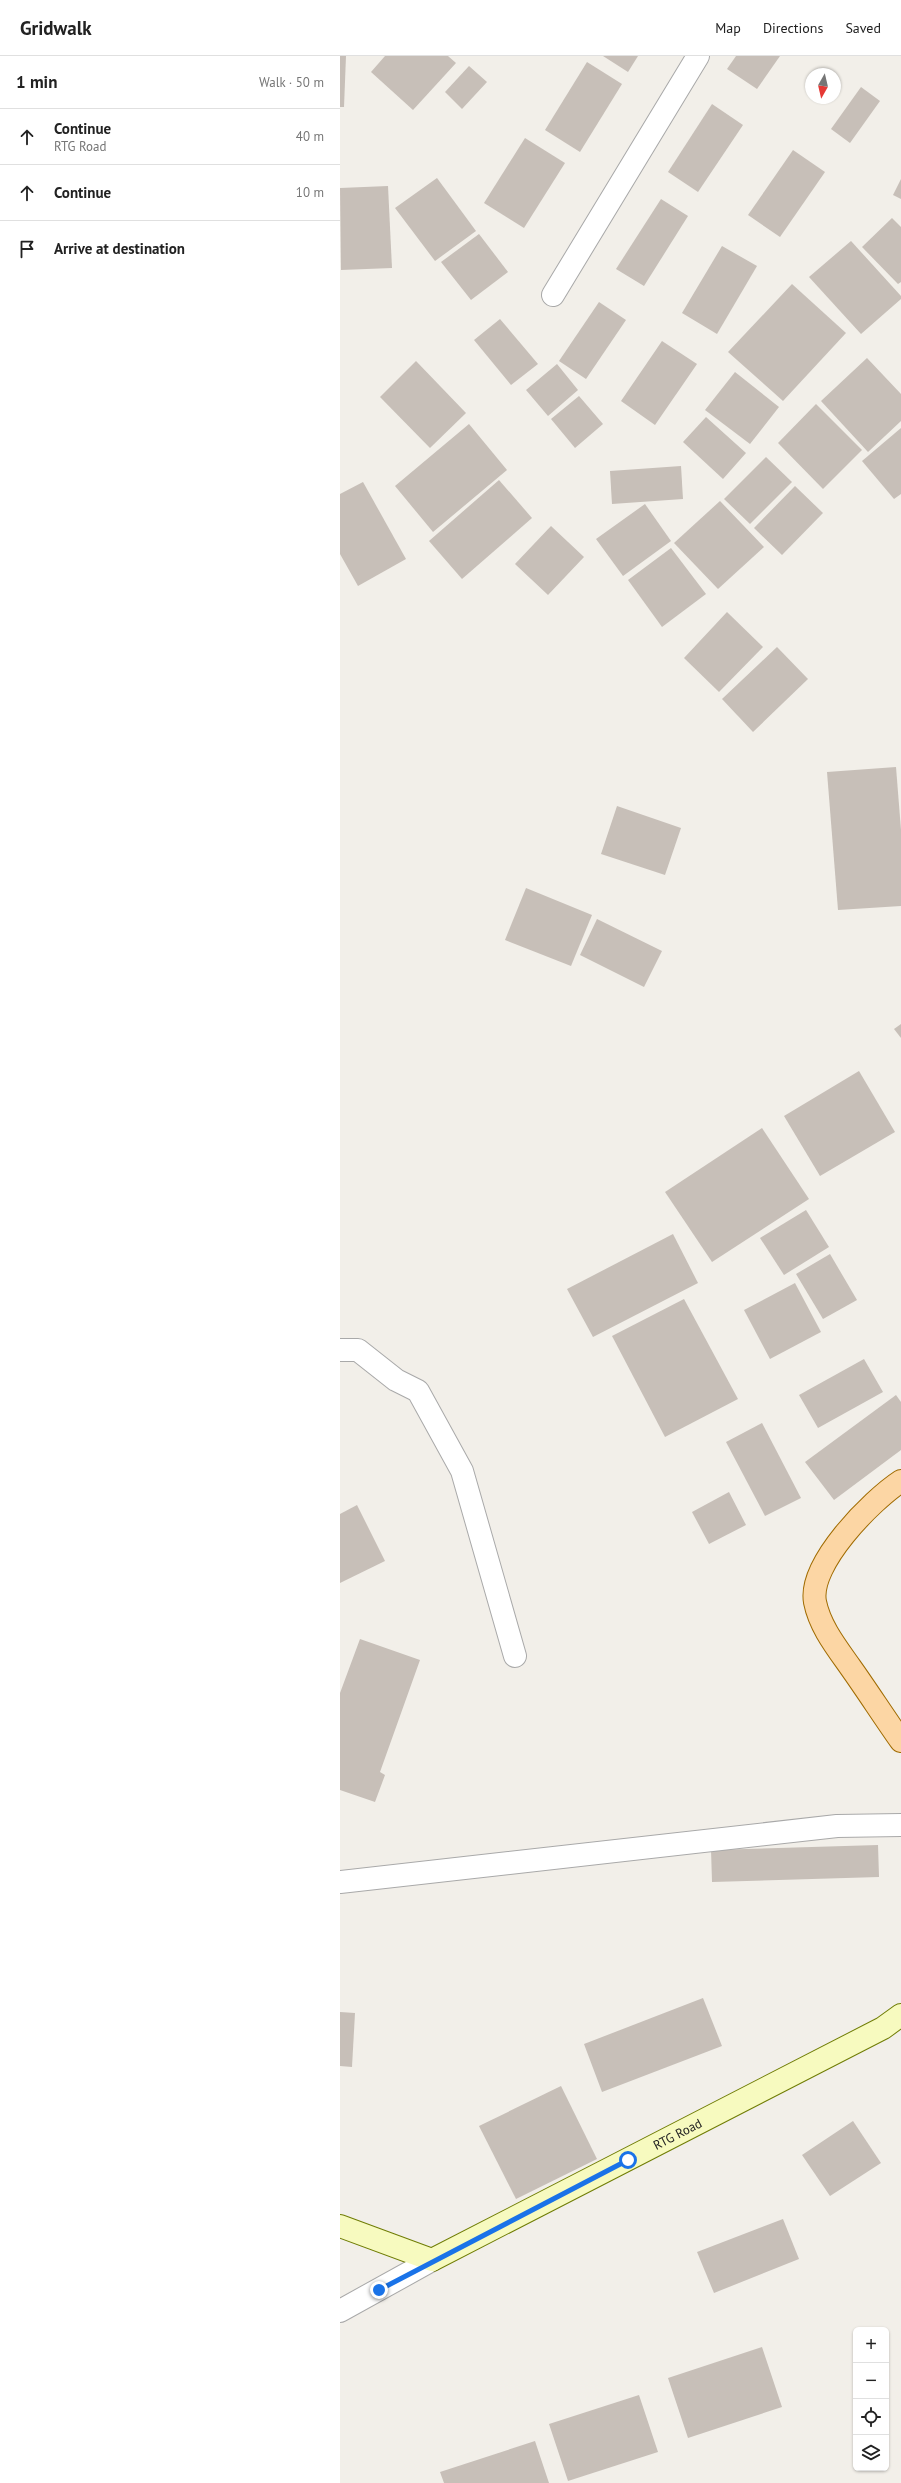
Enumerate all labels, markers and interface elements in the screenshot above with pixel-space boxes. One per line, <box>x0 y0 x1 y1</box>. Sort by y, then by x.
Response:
text: Gridwalk <box>20 16 92 40</box>
text: Map <box>715 19 741 37</box>
text: Directions <box>763 19 823 37</box>
text: Saved <box>845 19 881 37</box>
north arrow <box>805 68 841 104</box>
text: 1 min <box>16 71 57 93</box>
text: Walk · 50 m <box>259 74 324 91</box>
text: Continue <box>54 119 111 138</box>
icon: ahead <box>16 126 38 148</box>
text: 40 m <box>296 128 324 145</box>
text: RTG Road <box>54 138 106 155</box>
icon: ahead <box>16 182 38 204</box>
text: Continue <box>54 183 111 202</box>
text: 10 m <box>296 184 324 201</box>
icon: arrive <box>16 238 38 260</box>
text: Arrive at destination <box>54 239 185 258</box>
street label: RTG Road <box>650 2115 705 2154</box>
route start <box>619 2151 637 2169</box>
route end <box>370 2281 388 2299</box>
map controls <box>853 2327 889 2471</box>
button: + <box>853 2327 889 2363</box>
button: − <box>853 2363 889 2399</box>
button: locate <box>853 2399 889 2435</box>
button: layers <box>853 2435 889 2471</box>

